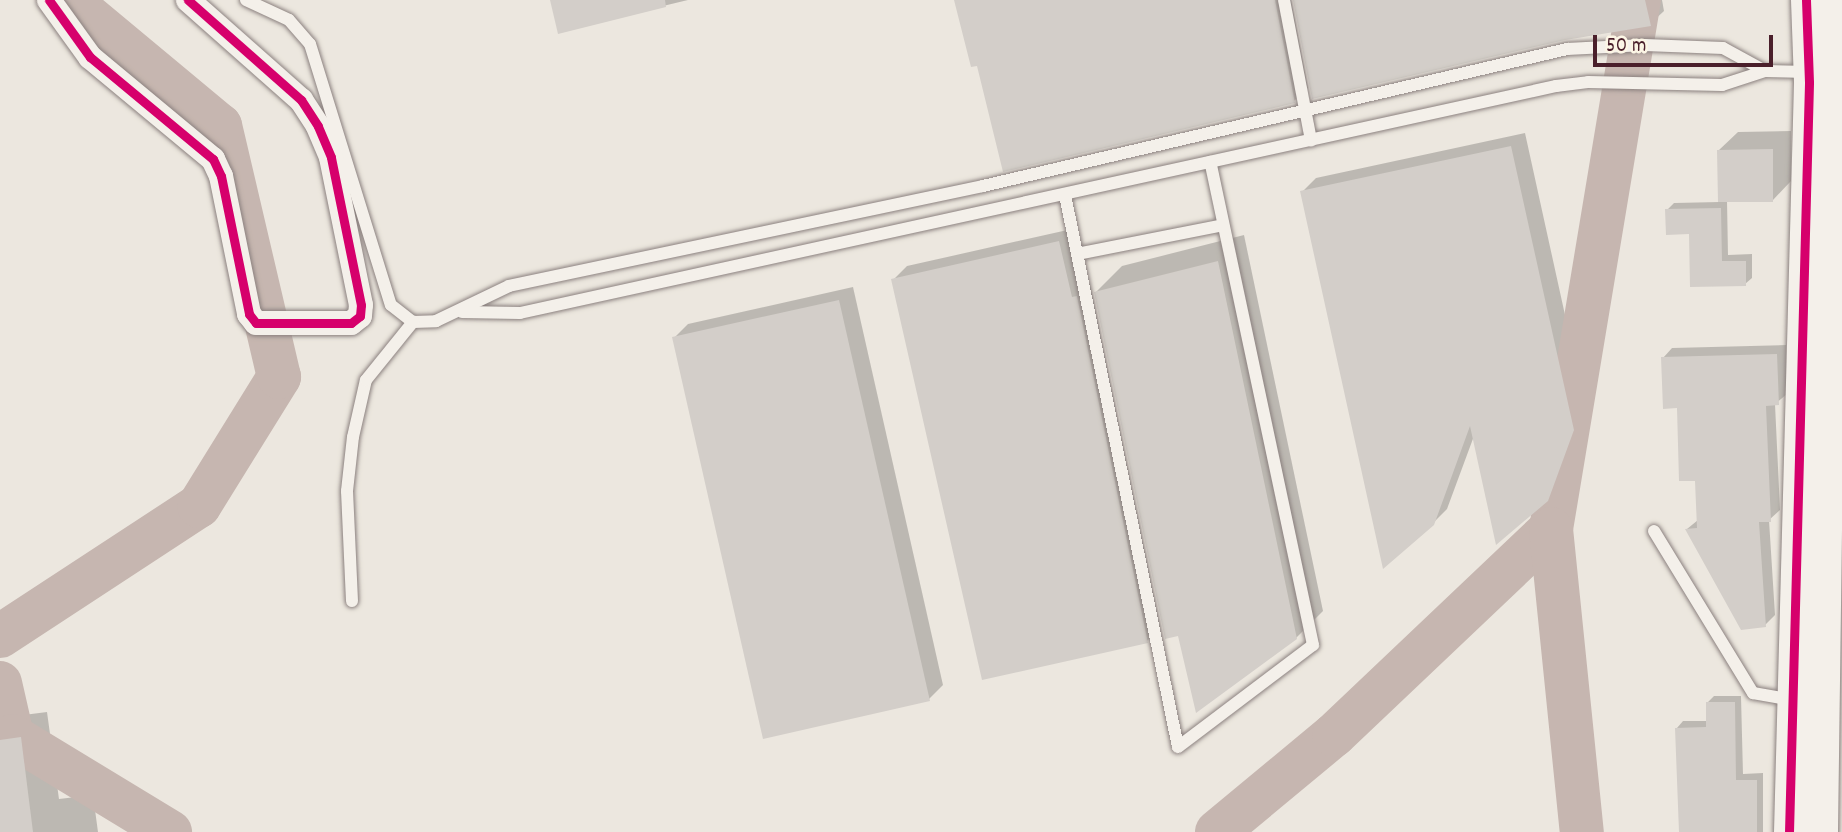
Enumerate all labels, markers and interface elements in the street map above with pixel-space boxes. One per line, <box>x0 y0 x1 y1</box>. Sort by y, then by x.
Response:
scale bar <box>1597 21 1777 65</box>
text: 50 m <box>1606 32 1646 62</box>

